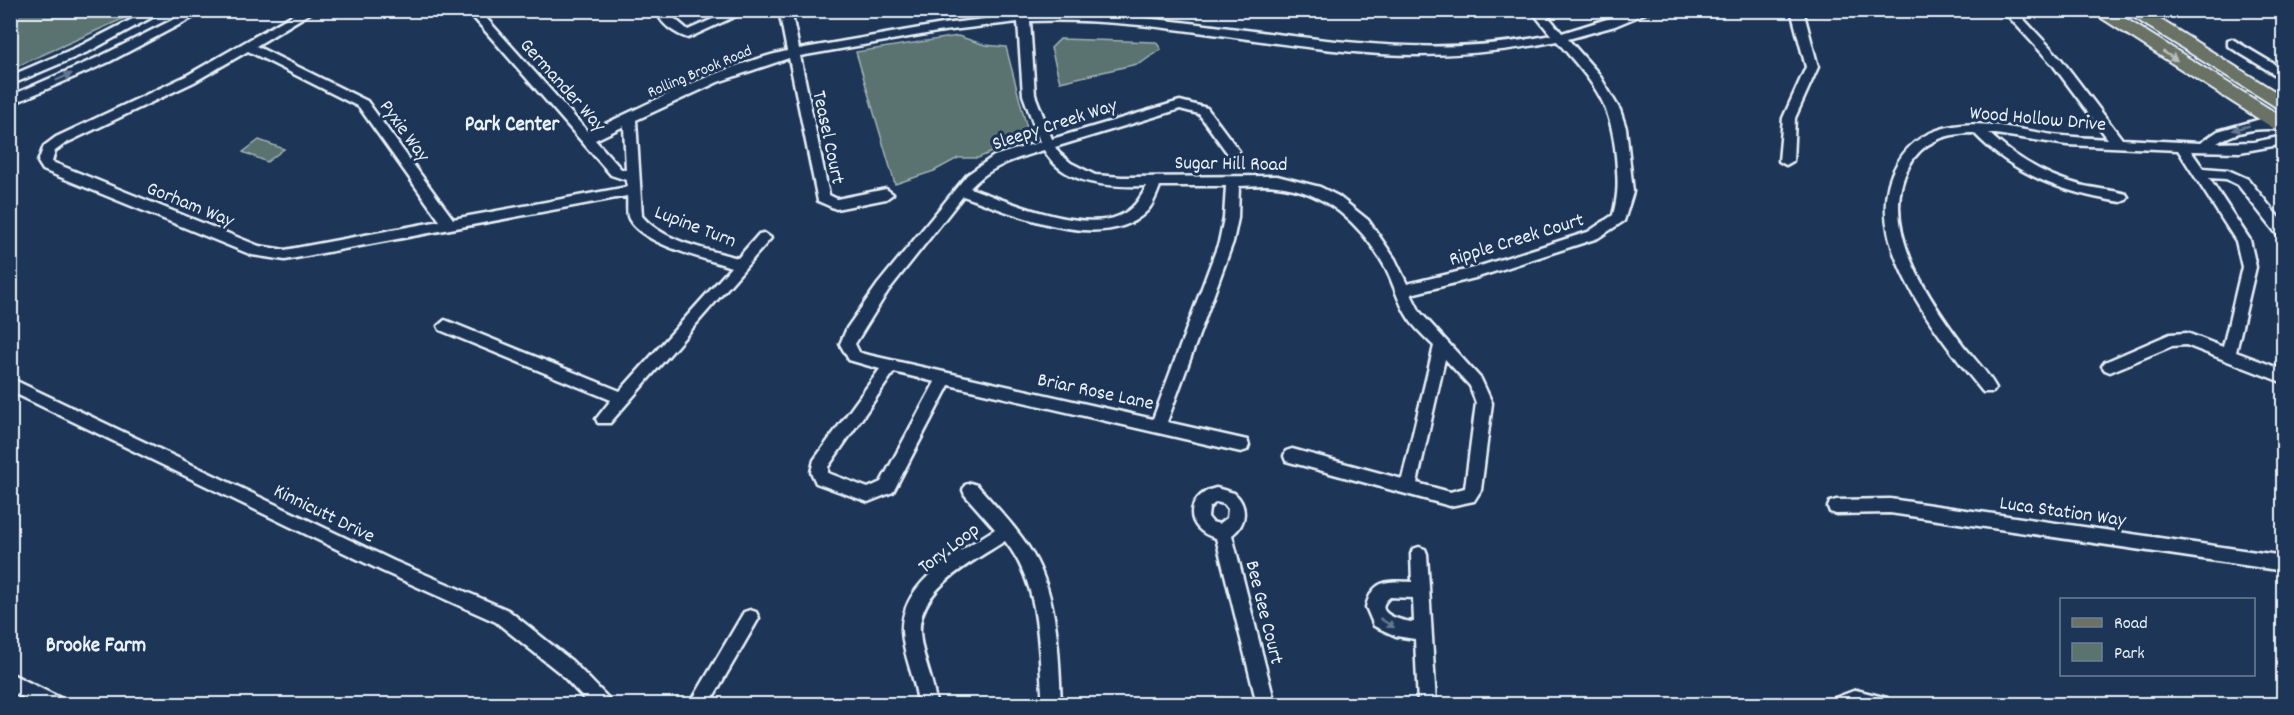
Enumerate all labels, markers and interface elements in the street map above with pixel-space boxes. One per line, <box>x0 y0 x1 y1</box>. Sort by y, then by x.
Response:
street label: Germander Way <box>512 33 612 140</box>
street label: Rolling Brook Road <box>644 40 756 105</box>
one-way arrow <box>2161 50 2178 61</box>
one-way arrow <box>55 72 73 81</box>
street label: Teasel Court <box>804 88 851 187</box>
street label: Sleepy Creek Way <box>989 92 1122 159</box>
street label: Pyxie Way <box>371 95 436 169</box>
street label: Wood Hollow Drive <box>1968 100 2107 140</box>
district label: Park Center <box>465 111 561 141</box>
one-way arrow <box>2232 124 2250 133</box>
street label: Sugar Hill Road <box>1174 150 1288 180</box>
street label: Gorham Way <box>142 176 239 236</box>
street label: Lupine Turn <box>650 199 740 256</box>
street label: Ripple Creek Court <box>1446 207 1588 275</box>
street label: Briar Rose Lane <box>1035 367 1156 419</box>
street label: Kinnicutt Drive <box>268 478 379 551</box>
street label: Luca Station Way <box>1998 490 2128 536</box>
street label: Tory Loop <box>913 517 986 582</box>
street label: Bee Gee Court <box>1237 558 1290 668</box>
legend <box>2060 598 2255 676</box>
text: Road <box>2114 612 2148 637</box>
one-way arrow <box>1378 618 1395 629</box>
district label: Brooke Farm <box>46 632 146 662</box>
text: Park <box>2114 642 2145 667</box>

